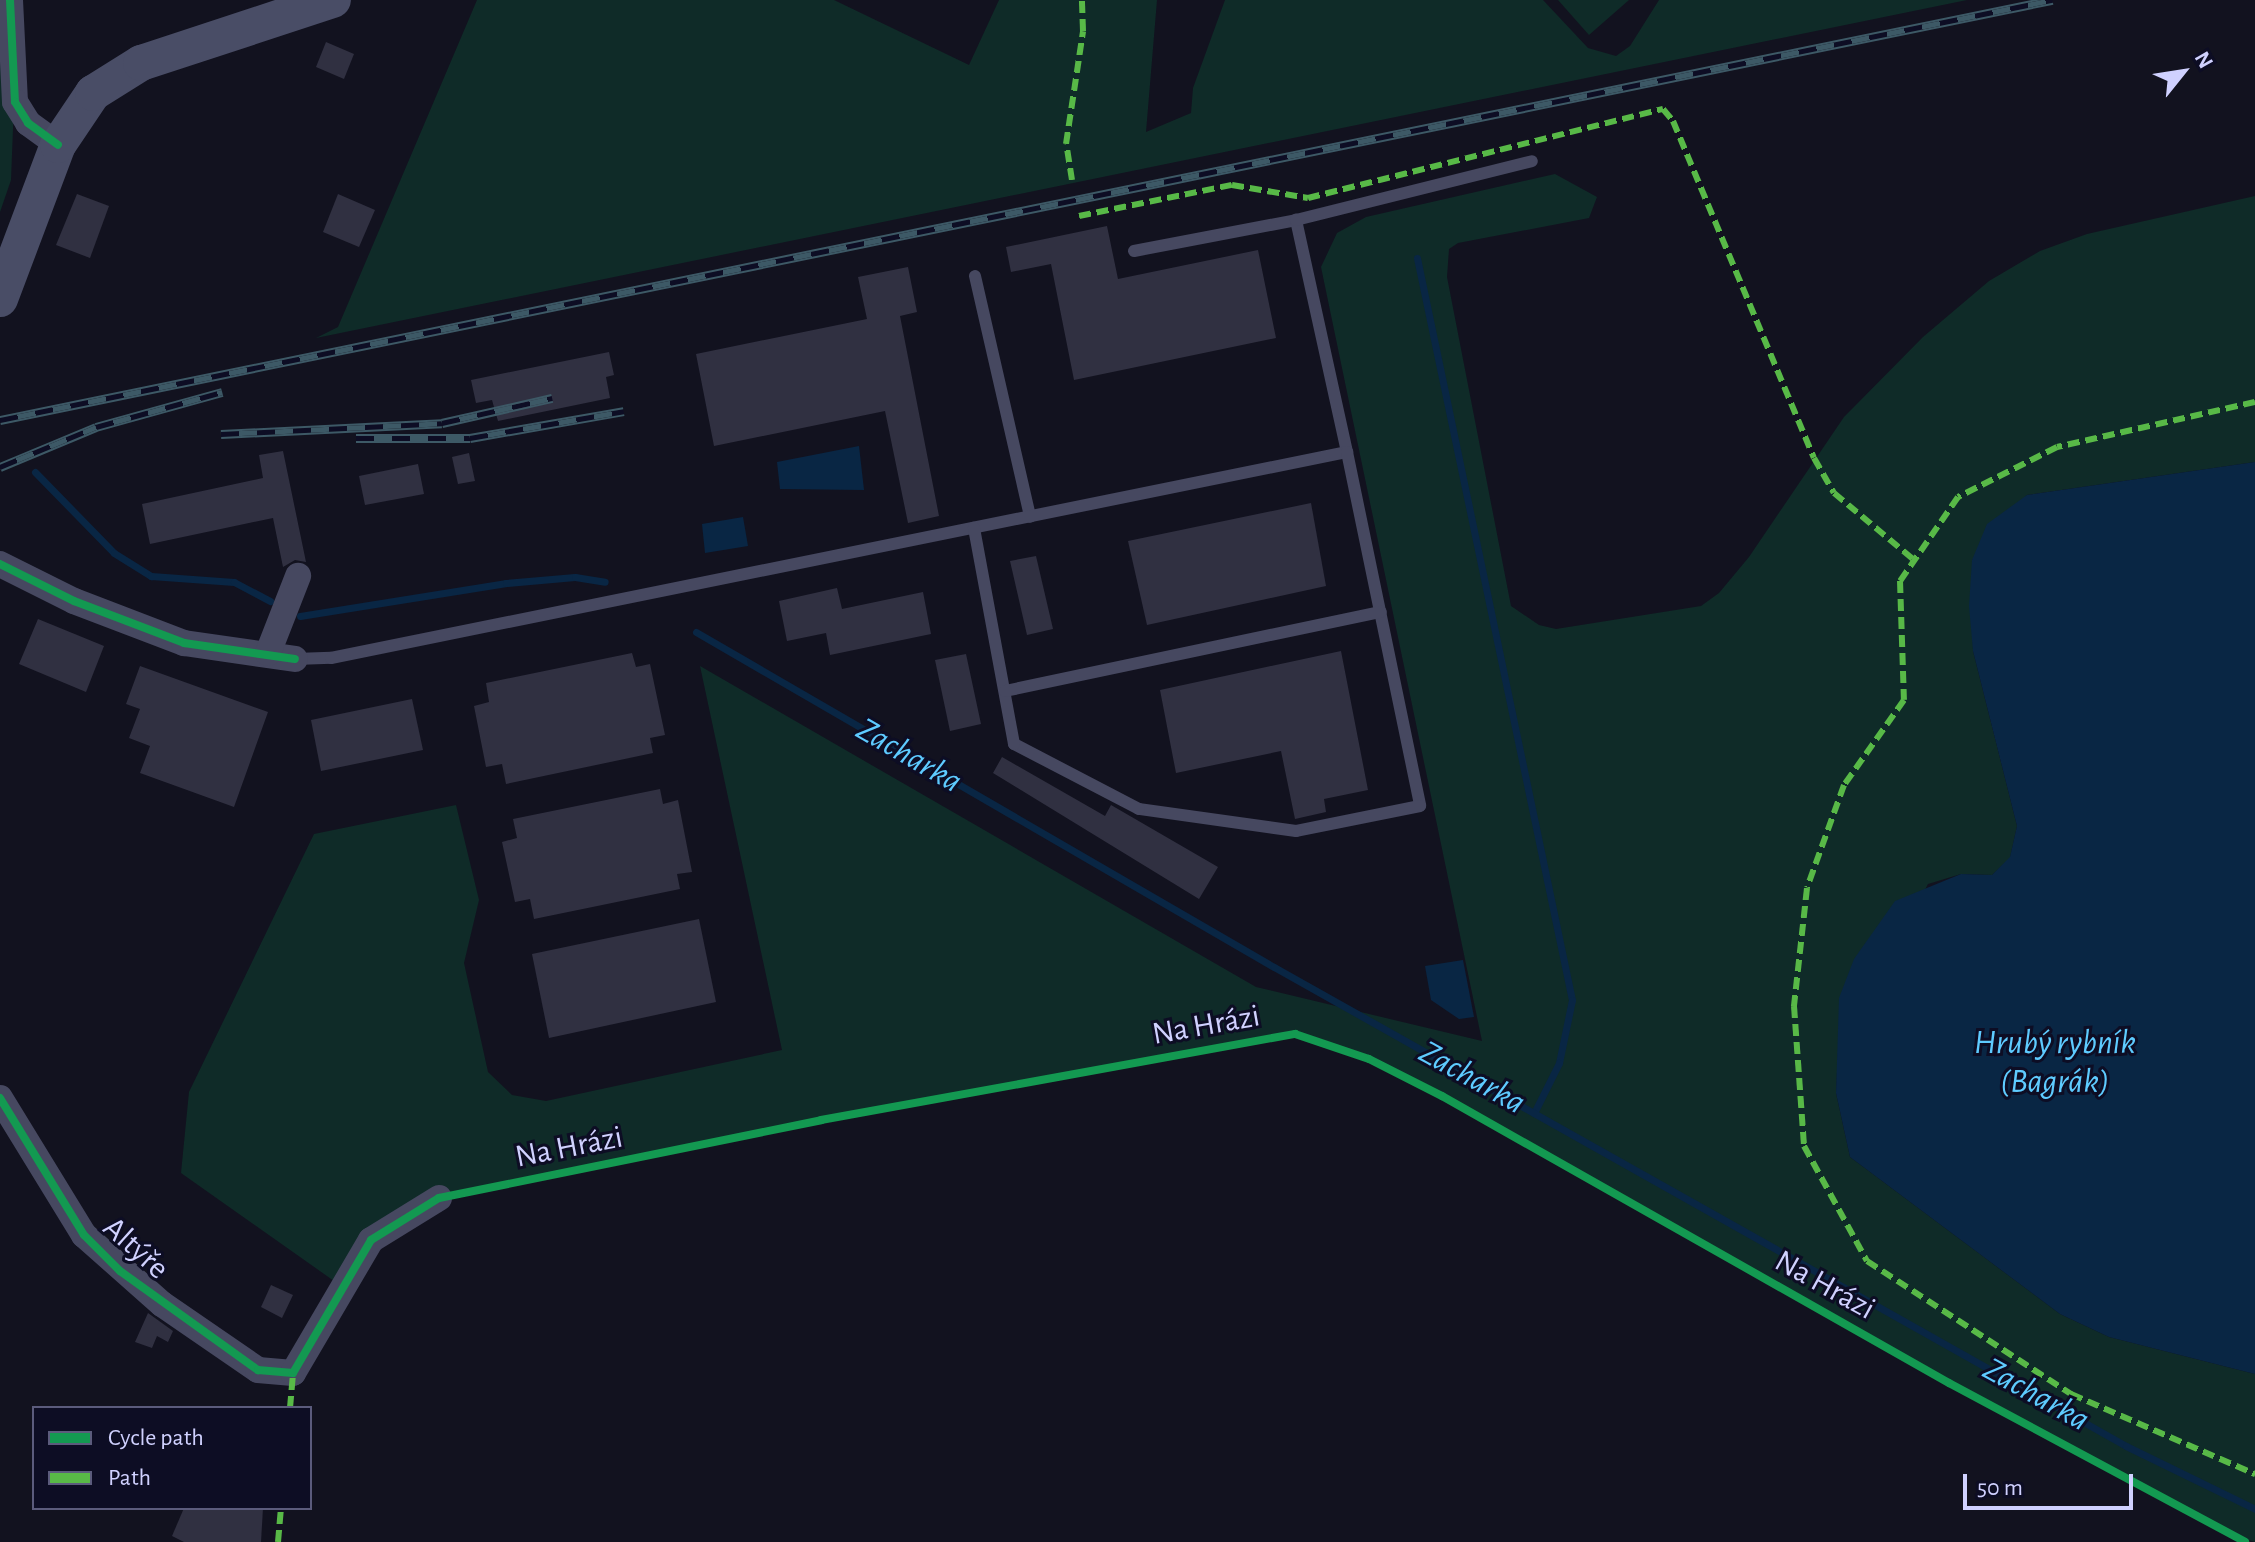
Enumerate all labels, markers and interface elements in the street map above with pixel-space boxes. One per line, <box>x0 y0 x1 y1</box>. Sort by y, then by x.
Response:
north arrow <box>2143 32 2223 112</box>
text: N <box>2190 48 2217 72</box>
water label: Zacharka <box>849 710 969 802</box>
street label: Na Hrázi <box>1149 997 1263 1053</box>
water label: Hrubý rybník (Bagrák) <box>1974 1023 2136 1102</box>
water label: Zacharka <box>1412 1032 1532 1124</box>
street label: Na Hrázi <box>512 1118 626 1176</box>
street label: Altýře <box>95 1209 177 1287</box>
street label: Na Hrázi <box>1768 1242 1882 1328</box>
water label: Zacharka <box>1976 1349 2096 1441</box>
legend <box>32 1406 312 1510</box>
text: Cycle path <box>108 1426 204 1450</box>
scale bar <box>1967 1458 2137 1508</box>
text: Path <box>108 1466 151 1490</box>
text: 50 m <box>1977 1476 2023 1500</box>

